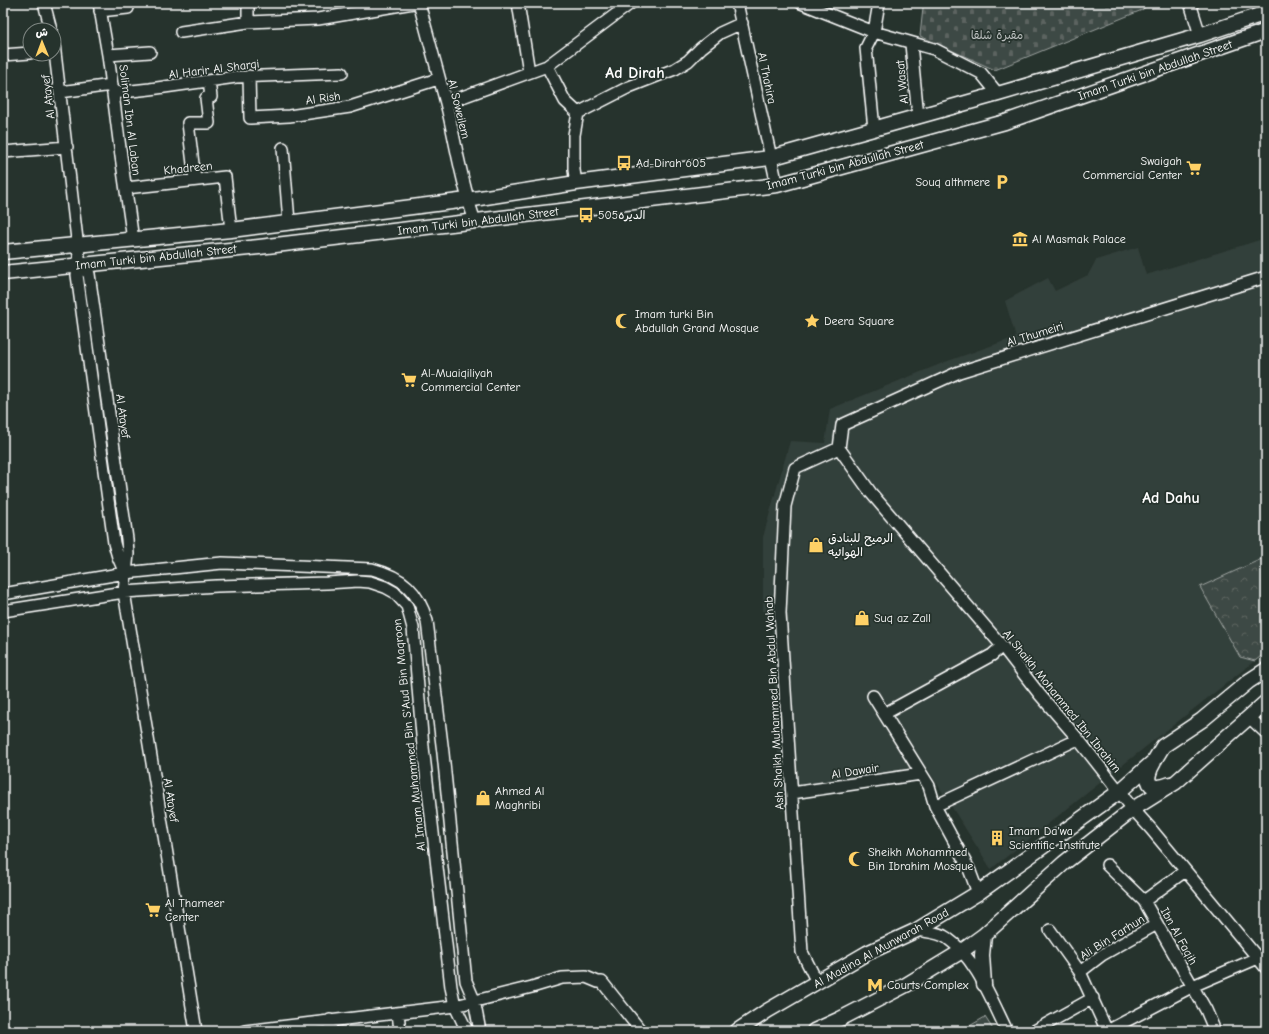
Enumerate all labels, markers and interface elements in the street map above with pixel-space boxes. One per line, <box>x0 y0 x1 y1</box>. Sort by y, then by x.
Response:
north arrow <box>22 22 62 62</box>
text: ش <box>36 26 48 39</box>
park label: مقبرة شلقا <box>971 28 1023 43</box>
street label: Imam Turki bin Abdullah Street <box>1076 37 1234 103</box>
street label: Al Thahira <box>755 51 779 105</box>
street label: Al Harir Al Sharqi <box>168 56 260 82</box>
street label: Al Wasat <box>893 59 911 105</box>
street label: Soliman Ibn Al Laban <box>116 64 144 176</box>
district label: Ad Dirah <box>605 64 665 82</box>
street label: Al Atayef <box>38 73 58 120</box>
street label: Al Soweilem <box>445 78 473 140</box>
street label: Al Rish <box>305 89 341 107</box>
street label: Imam Turki bin Abdullah Street <box>765 137 926 193</box>
bus stop icon: Ad-Dirah 605 <box>615 154 633 172</box>
place label: Swaigah Commercial Center <box>1083 154 1182 182</box>
place label: Ad-Dirah 605 <box>636 156 706 170</box>
street label: Khadreen <box>163 158 213 178</box>
supermarket icon: Swaigah Commercial Center <box>1185 159 1203 177</box>
parking icon: Souq althmere <box>993 173 1011 191</box>
place label: Souq althmere <box>915 175 990 189</box>
street label: Imam Turki bin Abdullah Street <box>397 204 560 238</box>
bus stop icon: الديره505 <box>577 206 595 224</box>
place label: الديره505 <box>598 208 646 222</box>
museum icon: Al Masmak Palace <box>1011 230 1029 248</box>
place label: Al Masmak Palace <box>1032 232 1126 246</box>
street label: Imam Turki bin Abdullah Street <box>75 242 238 272</box>
place label: Imam turki Bin Abdullah Grand Mosque <box>635 307 759 335</box>
mosque icon: Imam turki Bin Abdullah Grand Mosque <box>614 312 632 330</box>
place icon: Deera Square <box>803 312 821 330</box>
place label: Deera Square <box>824 314 894 328</box>
street label: Al Thumeiri <box>1005 319 1065 349</box>
place label: Al-Muaiqiliyah Commercial Center <box>421 366 520 394</box>
supermarket icon: Al-Muaiqiliyah Commercial Center <box>400 371 418 389</box>
street label: Al Atayef <box>113 393 133 440</box>
district label: Ad Dahu <box>1142 489 1200 507</box>
place label: الرميح للبنادق الهوائيه <box>828 531 893 560</box>
shop icon: الرميح للبنادق الهوائيه <box>807 536 825 554</box>
street label: Ash Shaikh Muhammed Bin Abdul Wahab <box>761 596 787 810</box>
shop icon: Suq az Zall <box>853 609 871 627</box>
place label: Suq az Zall <box>874 611 931 625</box>
street label: Al Imam Muhammed Bin S'Aud Bin Maqroon <box>390 618 428 852</box>
street label: Al Shaikh Mohammed Ibn Ibrahim <box>1000 627 1124 775</box>
street label: Al Dawair <box>830 760 880 782</box>
street label: Al Atayef <box>161 777 181 824</box>
place label: Ahmed Al Maghribi <box>495 784 544 812</box>
shop icon: Ahmed Al Maghribi <box>474 789 492 807</box>
place label: Imam Da'wa Scientific Institute <box>1009 824 1100 852</box>
building icon: Imam Da'wa Scientific Institute <box>988 829 1006 847</box>
place label: Sheikh Mohammed Bin Ibrahim Mosque <box>868 845 973 873</box>
mosque icon: Sheikh Mohammed Bin Ibrahim Mosque <box>847 850 865 868</box>
place label: Al Thameer Center <box>165 896 224 924</box>
supermarket icon: Al Thameer Center <box>144 901 162 919</box>
street label: Al Madina Al Munwarah Road <box>811 905 951 991</box>
street label: Ibn Al Faqih <box>1158 905 1200 967</box>
street label: Ali Bin Farhun <box>1077 912 1147 962</box>
metro station icon: Courts Complex <box>866 976 884 994</box>
place label: Courts Complex <box>887 978 969 992</box>

